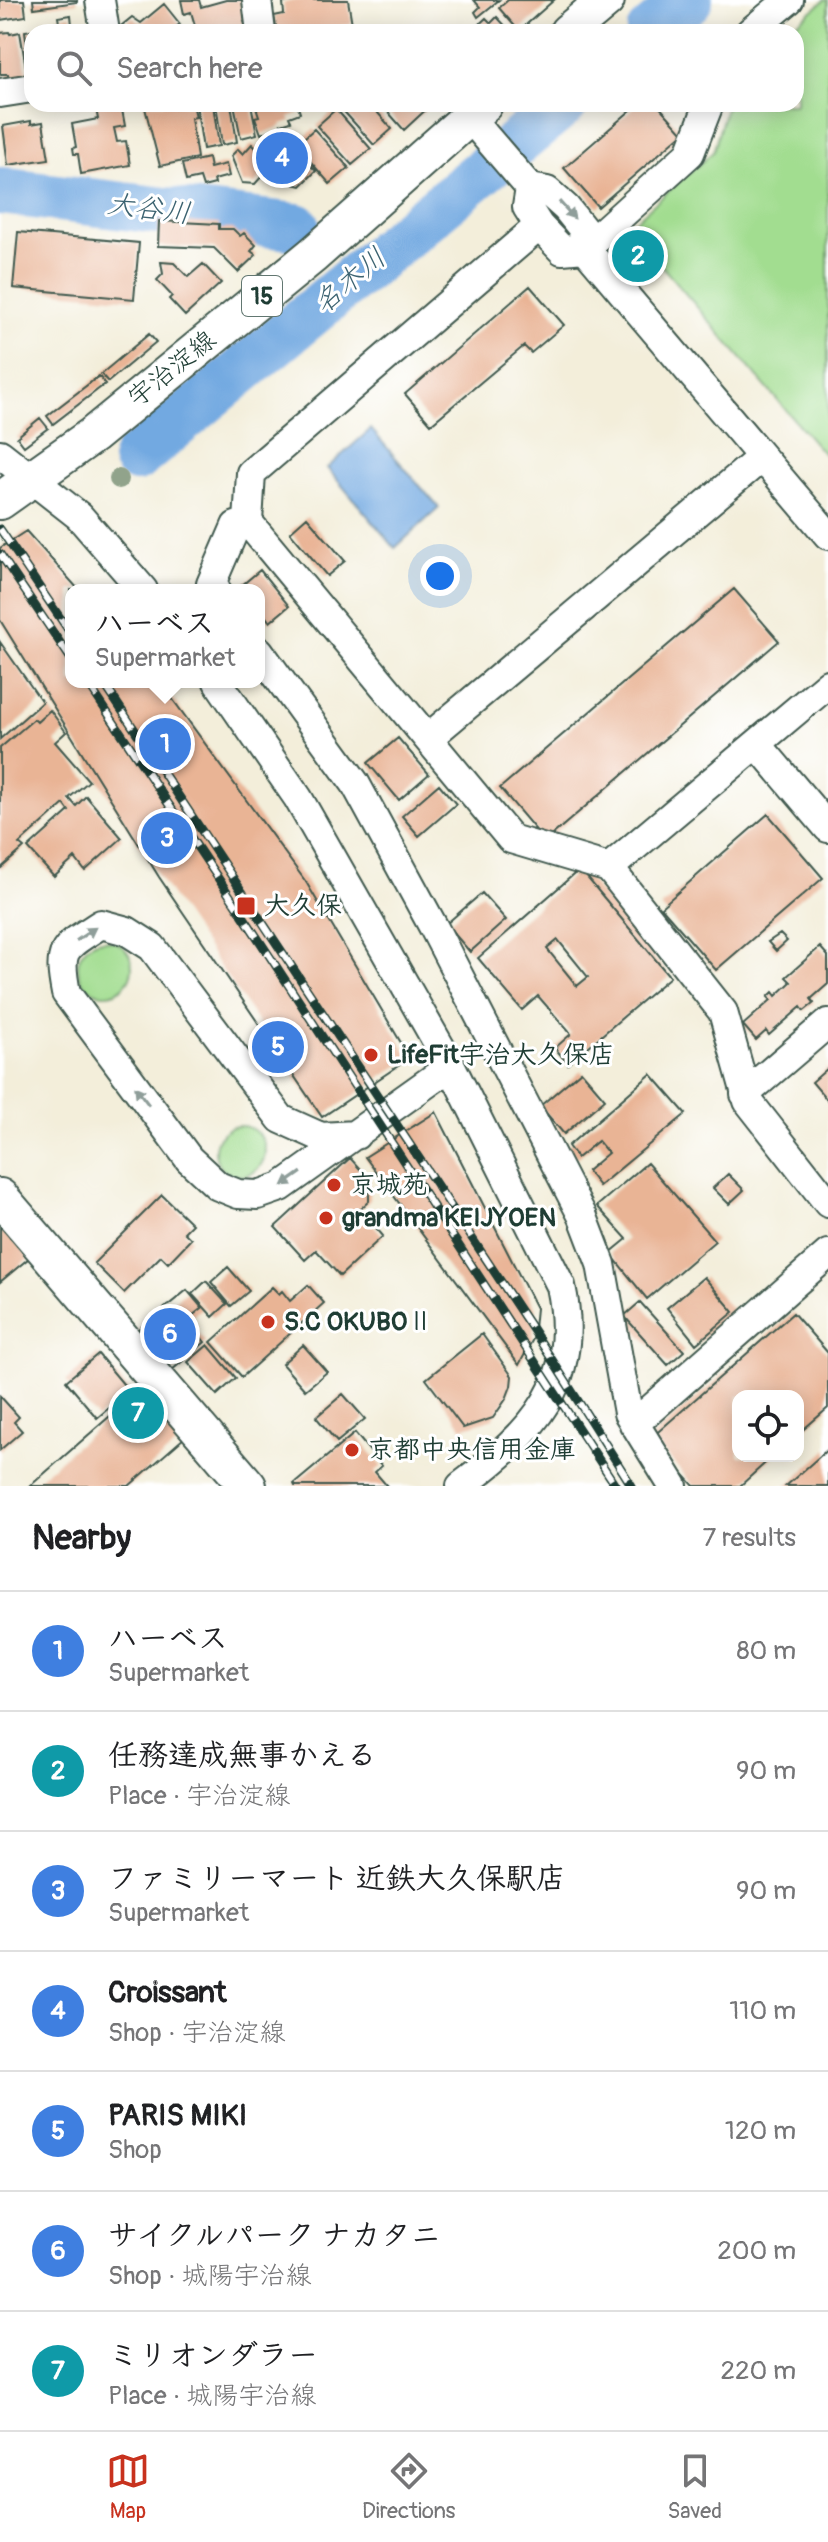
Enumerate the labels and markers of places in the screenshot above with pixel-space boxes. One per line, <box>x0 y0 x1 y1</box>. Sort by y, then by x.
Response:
pin: 4 <box>256 128 308 188</box>
pin: 2 <box>612 226 664 286</box>
pin: 1 <box>139 714 191 774</box>
pin: 3 <box>141 808 193 868</box>
place label: 大久保 <box>264 890 342 922</box>
marker: 大久保 <box>235 895 257 917</box>
pin: 5 <box>252 1017 304 1077</box>
place label: LifeFit宇治大久保店 <box>387 1039 615 1071</box>
marker: LifeFit宇治大久保店 <box>362 1046 380 1064</box>
place label: 京城苑 <box>350 1169 428 1201</box>
marker: 京城苑 <box>325 1176 343 1194</box>
place label: grandma KEIJYOEN <box>342 1202 556 1234</box>
marker: grandma KEIJYOEN <box>317 1209 335 1227</box>
pin: 6 <box>144 1304 196 1364</box>
place label: S.C OKUBOⅡ <box>284 1306 433 1338</box>
marker: S.C OKUBOⅡ <box>259 1313 277 1331</box>
pin: 7 <box>112 1383 164 1443</box>
place label: 京都中央信用金庫 <box>368 1434 576 1466</box>
marker: 京都中央信用金庫 <box>343 1441 361 1459</box>

